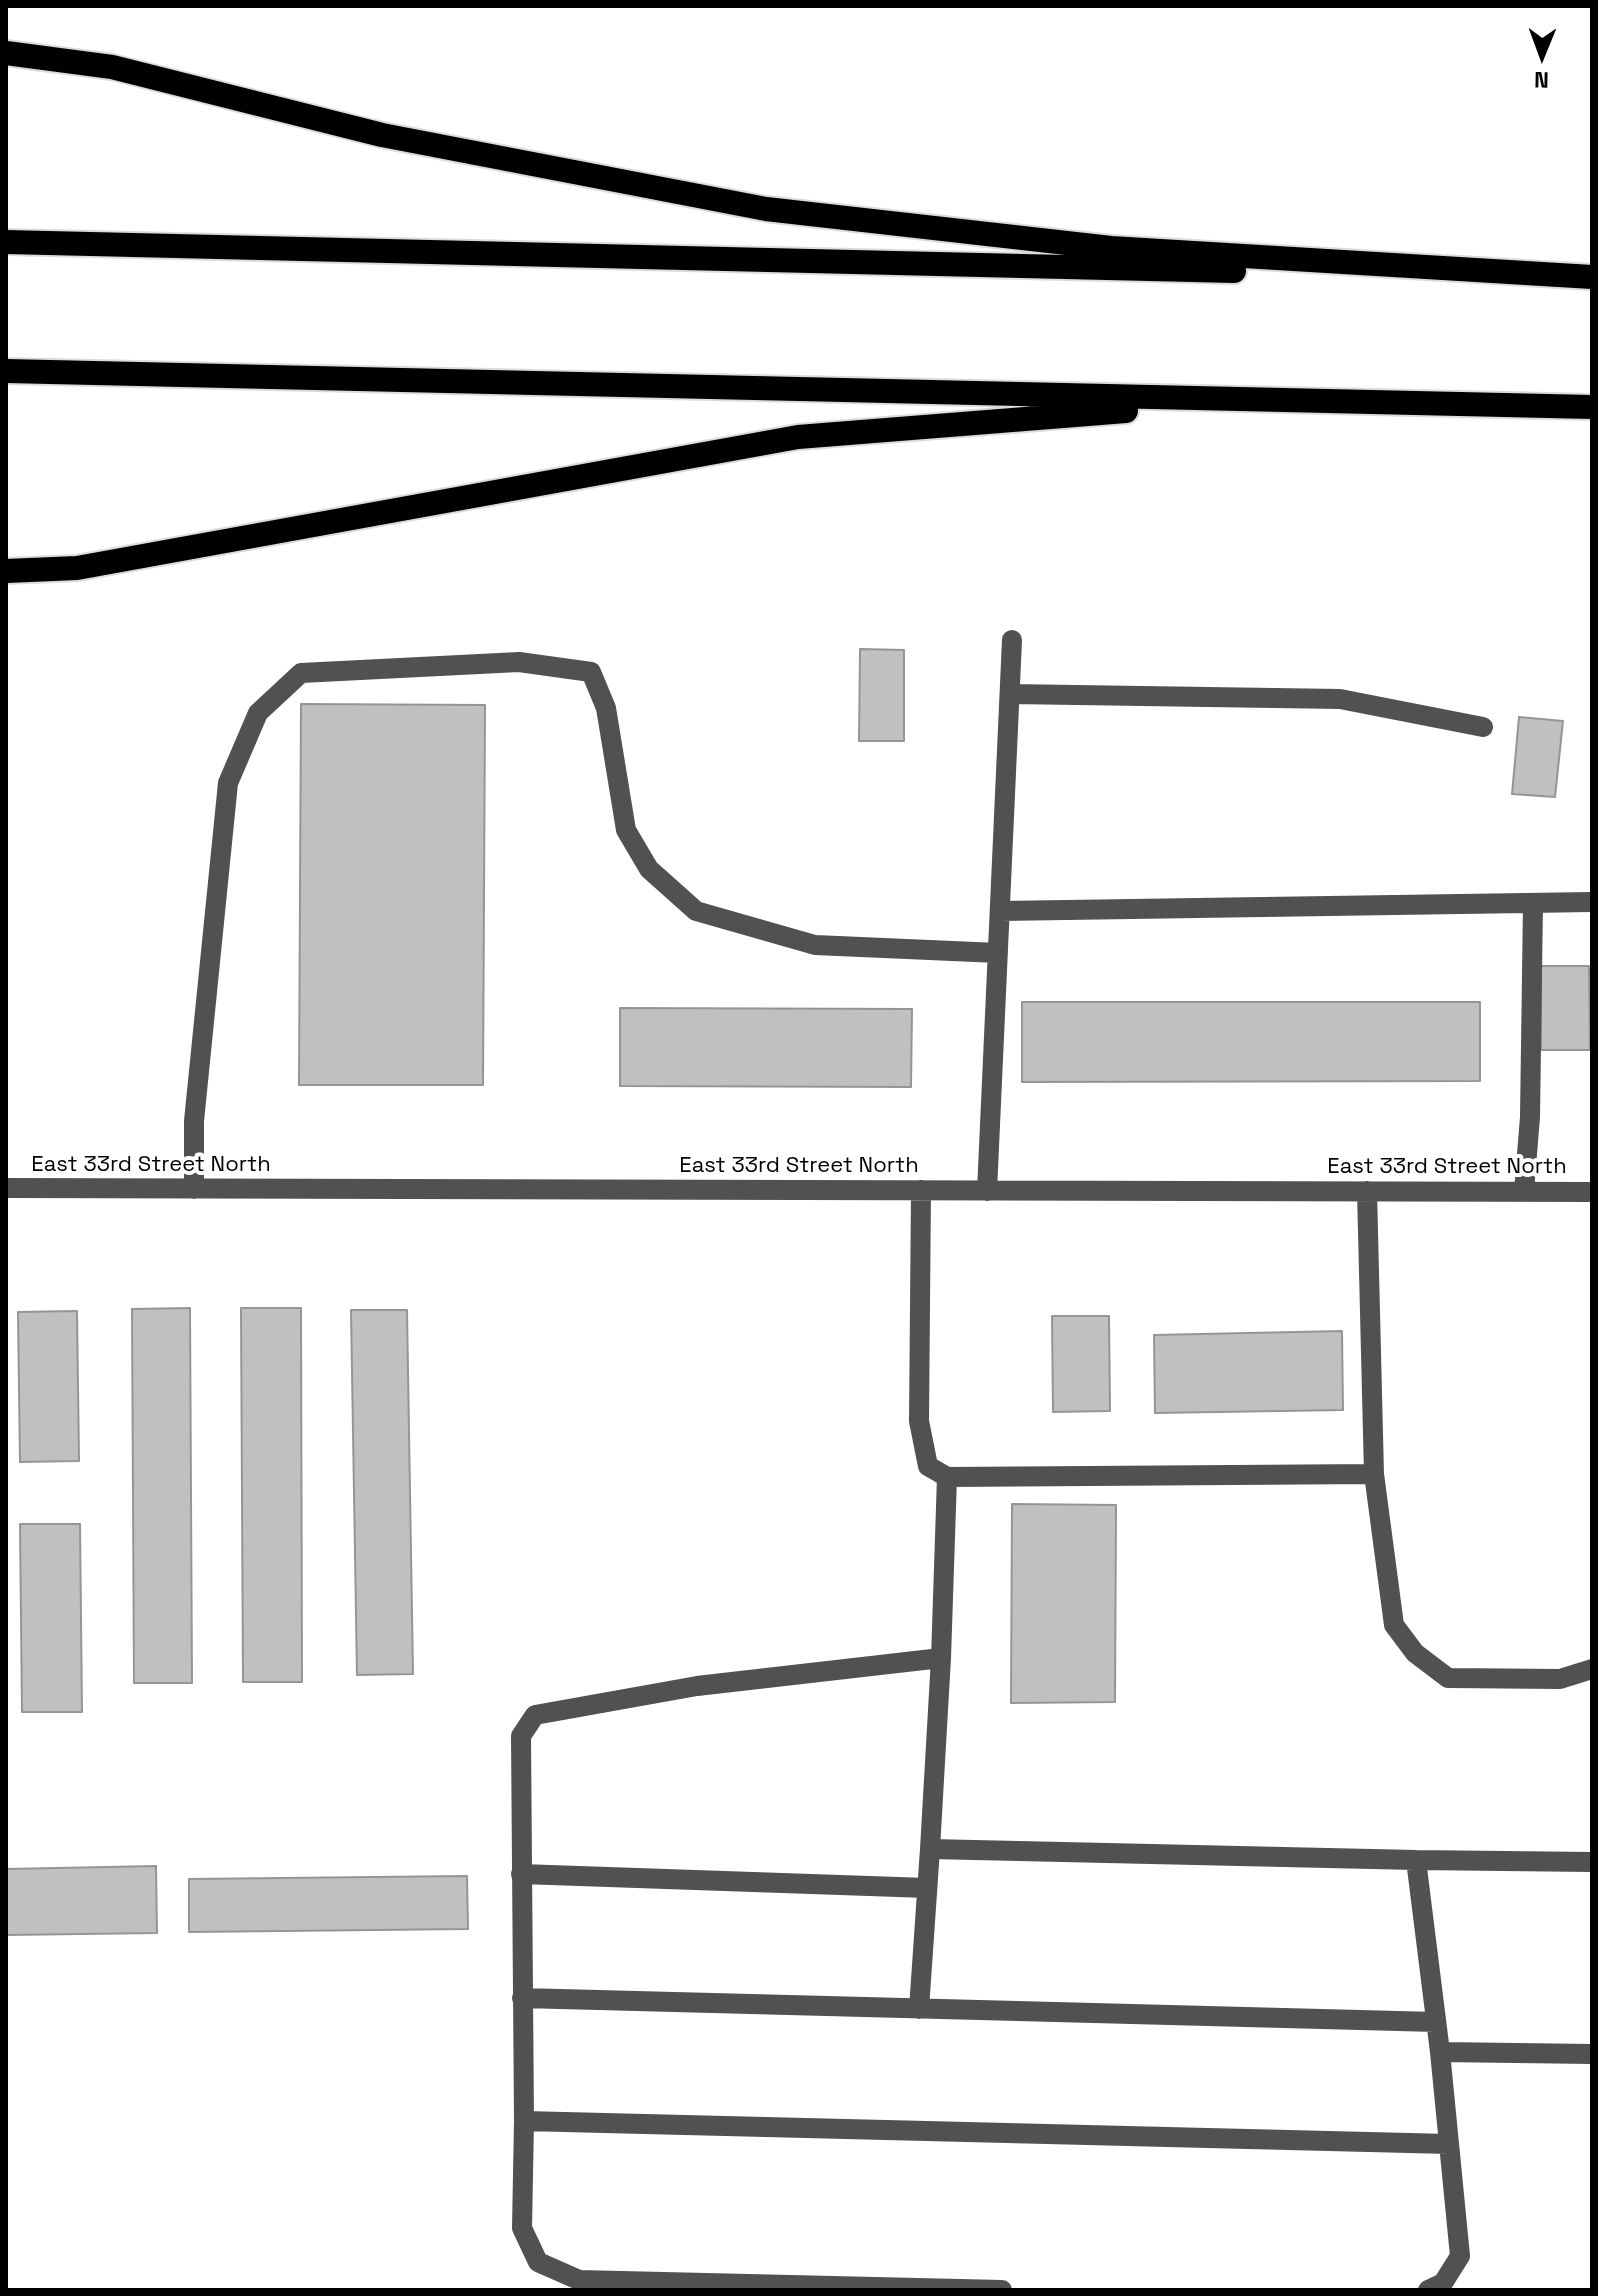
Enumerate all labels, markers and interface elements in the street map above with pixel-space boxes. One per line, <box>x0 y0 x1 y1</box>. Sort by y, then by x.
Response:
north arrow <box>1502 16 1582 96</box>
text: N <box>1534 66 1549 94</box>
street label: East 33rd Street North <box>31 1152 271 1178</box>
street label: East 33rd Street North <box>679 1153 919 1179</box>
street label: East 33rd Street North <box>1327 1154 1567 1180</box>

